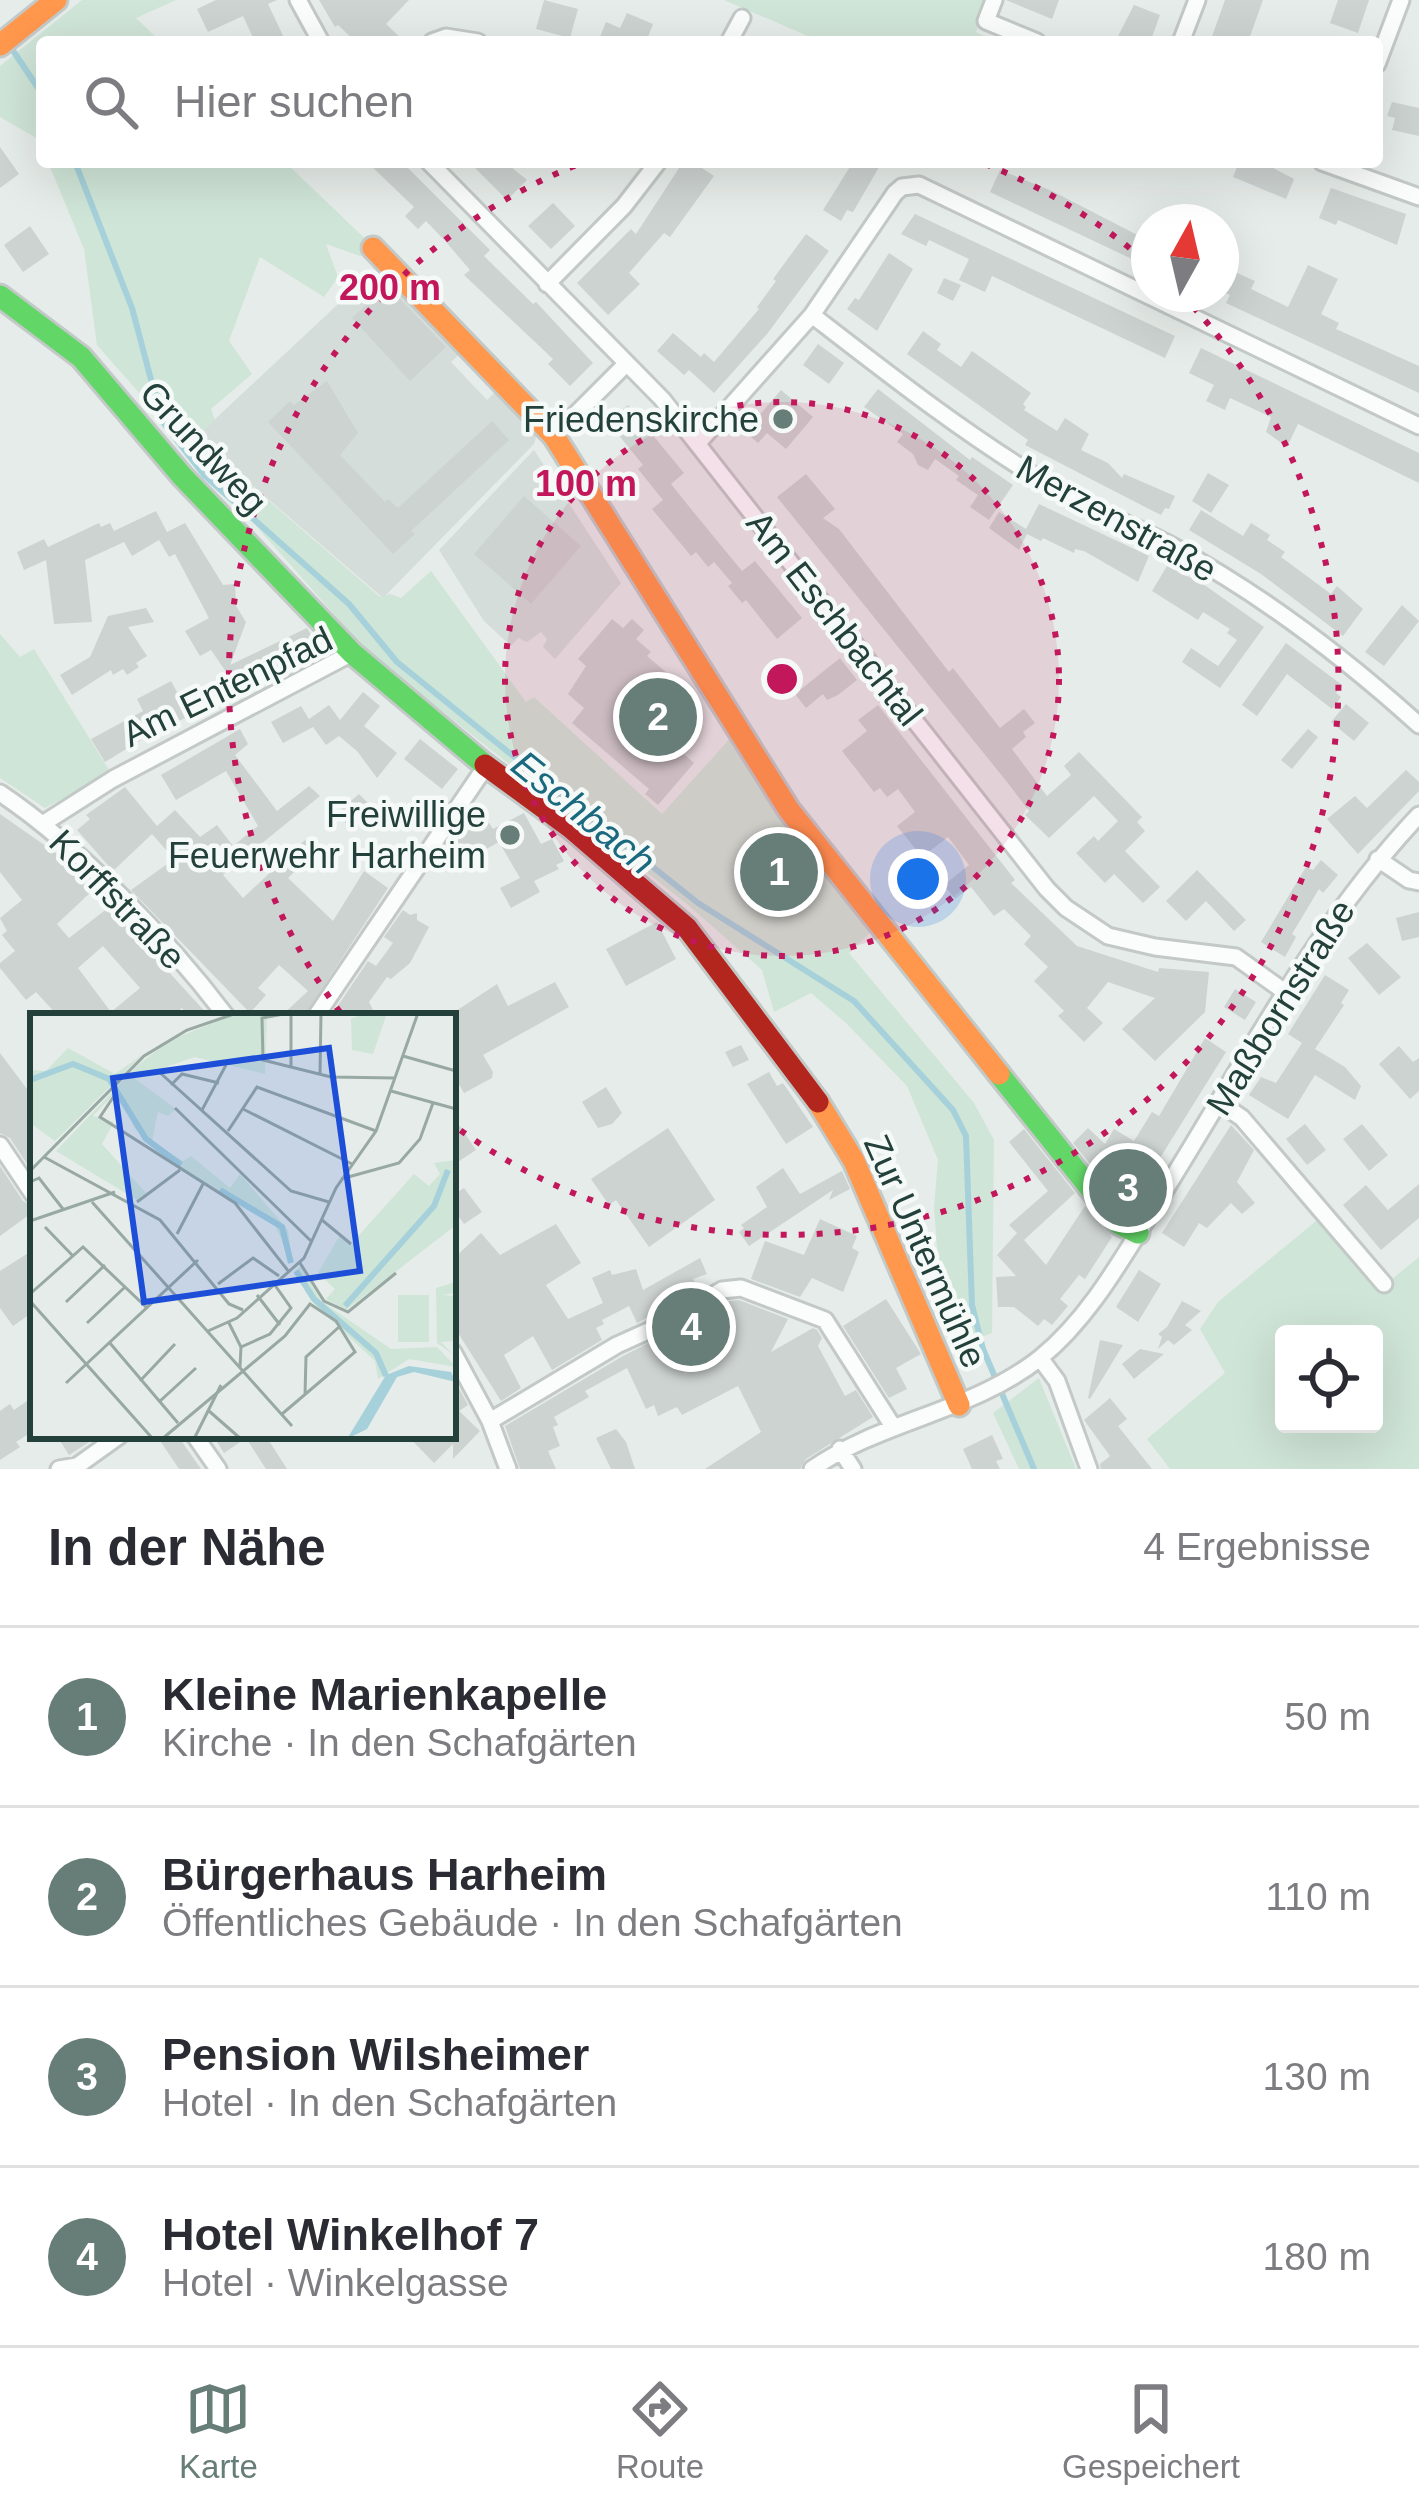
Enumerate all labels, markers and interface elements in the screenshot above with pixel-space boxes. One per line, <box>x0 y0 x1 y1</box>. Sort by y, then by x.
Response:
search box <box>36 36 1383 168</box>
icon: search <box>78 69 144 135</box>
text: Hier suchen <box>174 76 414 127</box>
north arrow <box>1131 204 1239 312</box>
text: 200 m <box>339 267 441 308</box>
street label: Grundweg <box>132 373 275 522</box>
place label: Friedenskirche <box>523 399 759 440</box>
marker: Friedenskirche <box>770 406 796 432</box>
street label: Merzenstraße <box>1010 447 1224 590</box>
text: 100 m <box>535 463 637 504</box>
street label: Am Eschbachtal <box>738 503 931 733</box>
street label: Am Entenpfad <box>116 618 339 755</box>
centre of rings <box>761 658 803 700</box>
pin: 2 <box>619 672 697 762</box>
water label: Eschbach <box>504 742 664 883</box>
place label: Freiwillige Feuerwehr Harheim <box>168 794 486 876</box>
street label: Korffstraße <box>41 821 194 977</box>
marker: Freiwillige Feuerwehr Harheim <box>497 822 523 848</box>
pin: 1 <box>740 827 818 917</box>
your location <box>888 849 948 909</box>
street label: Maßbornstraße <box>1198 892 1363 1122</box>
inset map <box>30 1013 456 1439</box>
street label: Zur Untermühle <box>856 1129 995 1374</box>
pin: 3 <box>1089 1143 1167 1233</box>
pin: 4 <box>652 1282 730 1372</box>
map controls <box>1275 1325 1383 1433</box>
button: locate <box>1275 1325 1383 1433</box>
text: In der Nähe <box>48 1519 326 1576</box>
text: 4 Ergebnisse <box>1143 1525 1371 1568</box>
text: Kleine Marienkapelle <box>162 1669 607 1720</box>
text: 1 <box>76 1695 98 1738</box>
text: 50 m <box>1284 1695 1371 1738</box>
text: Kirche · In den Schafgärten <box>162 1721 637 1764</box>
text: Bürgerhaus Harheim <box>162 1849 607 1900</box>
text: 2 <box>76 1875 98 1918</box>
text: 110 m <box>1266 1875 1371 1918</box>
text: Öffentliches Gebäude · In den Schafgärten <box>162 1901 903 1944</box>
text: Pension Wilsheimer <box>162 2029 589 2080</box>
text: 3 <box>76 2055 98 2098</box>
text: 130 m <box>1263 2055 1371 2098</box>
text: Hotel · In den Schafgärten <box>162 2081 617 2124</box>
text: Hotel Winkelhof 7 <box>162 2209 539 2260</box>
text: 4 <box>76 2235 98 2278</box>
text: 180 m <box>1263 2235 1371 2278</box>
text: Hotel · Winkelgasse <box>162 2261 509 2304</box>
tab: Karte <box>179 2376 258 2486</box>
tab: Route <box>616 2376 704 2486</box>
tab: Gespeichert <box>1062 2376 1240 2486</box>

